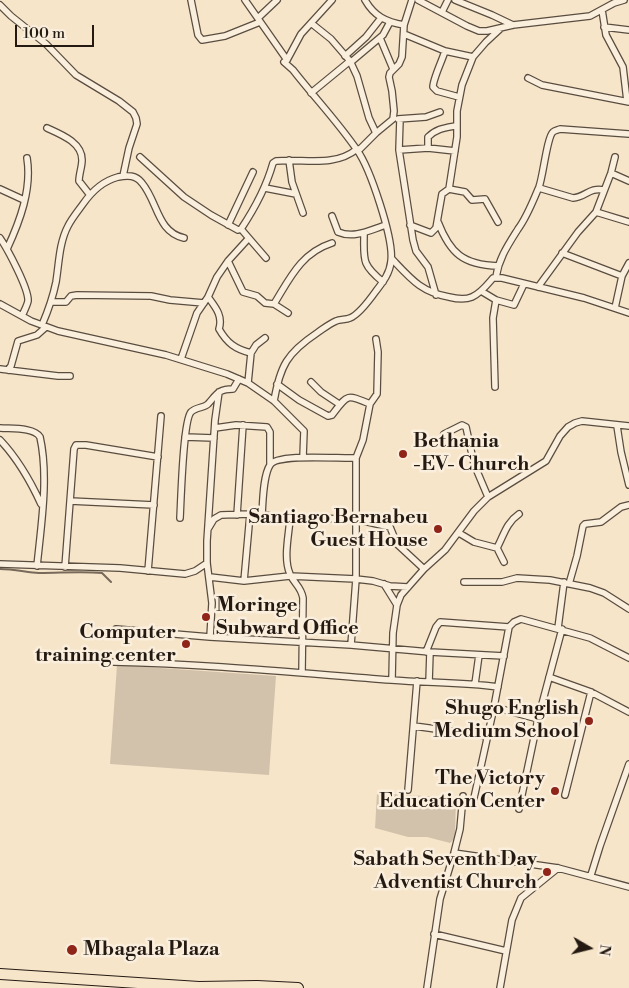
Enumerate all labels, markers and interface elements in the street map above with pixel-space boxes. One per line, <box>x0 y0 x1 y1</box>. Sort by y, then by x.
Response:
scale bar <box>18 15 96 47</box>
text: 100 m <box>23 24 65 43</box>
place label: Bethania -EV- Church <box>413 430 529 477</box>
marker: Bethania -EV- Church <box>397 448 409 460</box>
place label: Santiago Bernabeu Guest House <box>248 506 428 553</box>
marker: Santiago Bernabeu Guest House <box>432 523 444 535</box>
place label: Moringe Subward Office <box>216 594 359 641</box>
marker: Moringe Subward Office <box>200 611 212 623</box>
place label: Computer training center <box>35 621 176 668</box>
marker: Computer training center <box>180 638 192 650</box>
place label: Shugo English Medium School <box>433 697 579 744</box>
marker: Shugo English Medium School <box>583 715 595 727</box>
place label: The Victory Education Center <box>379 767 545 814</box>
marker: The Victory Education Center <box>549 785 561 797</box>
place label: Sabath Seventh Day Adventist Church <box>353 848 537 895</box>
marker: Sabath Seventh Day Adventist Church <box>541 866 553 878</box>
north arrow <box>564 923 614 973</box>
place label: Mbagala Plaza <box>83 938 220 962</box>
marker: Mbagala Plaza <box>65 943 79 957</box>
text: N <box>594 943 614 957</box>

